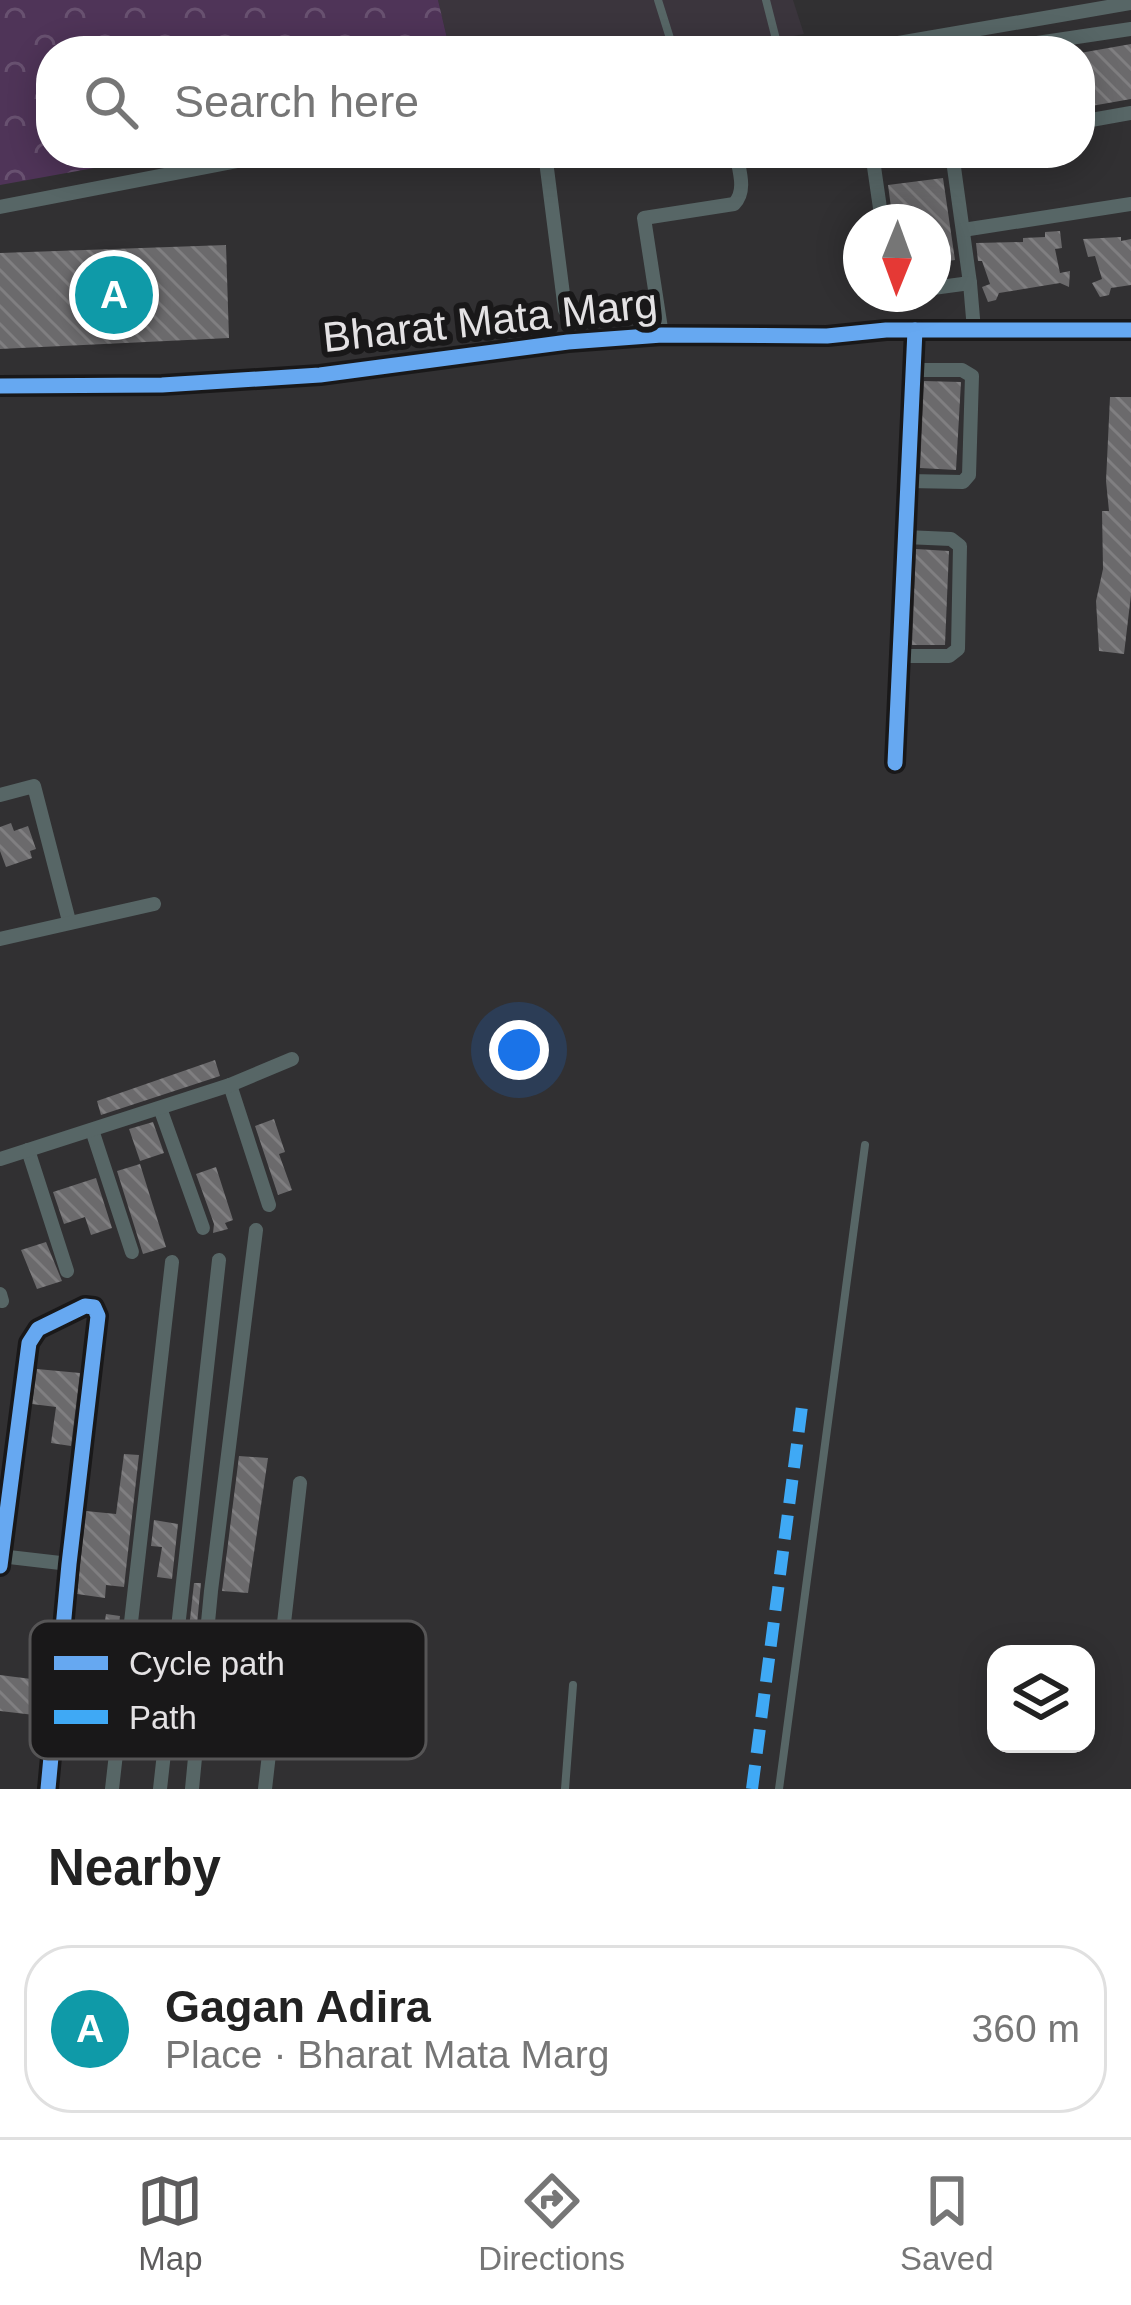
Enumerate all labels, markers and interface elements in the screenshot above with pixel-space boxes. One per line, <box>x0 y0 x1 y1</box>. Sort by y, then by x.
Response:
search box <box>36 36 1095 168</box>
icon: search <box>78 69 144 135</box>
text: Search here <box>174 76 419 127</box>
north arrow <box>843 204 951 312</box>
pin: A <box>75 250 153 340</box>
street label: Bharat Mata Marg <box>320 279 660 361</box>
your location <box>489 1020 549 1080</box>
legend <box>30 1621 426 1759</box>
text: Cycle path <box>129 1645 285 1682</box>
map controls <box>987 1645 1095 1753</box>
button: layers <box>987 1645 1095 1753</box>
text: Path <box>129 1699 197 1736</box>
text: Nearby <box>48 1839 221 1896</box>
text: Gagan Adira <box>165 1981 431 2032</box>
text: A <box>76 2007 104 2050</box>
text: 360 m <box>972 2007 1080 2050</box>
text: Place · Bharat Mata Marg <box>165 2033 609 2076</box>
tab: Map <box>137 2168 203 2278</box>
tab: Directions <box>478 2168 625 2278</box>
tab: Saved <box>900 2168 994 2278</box>

